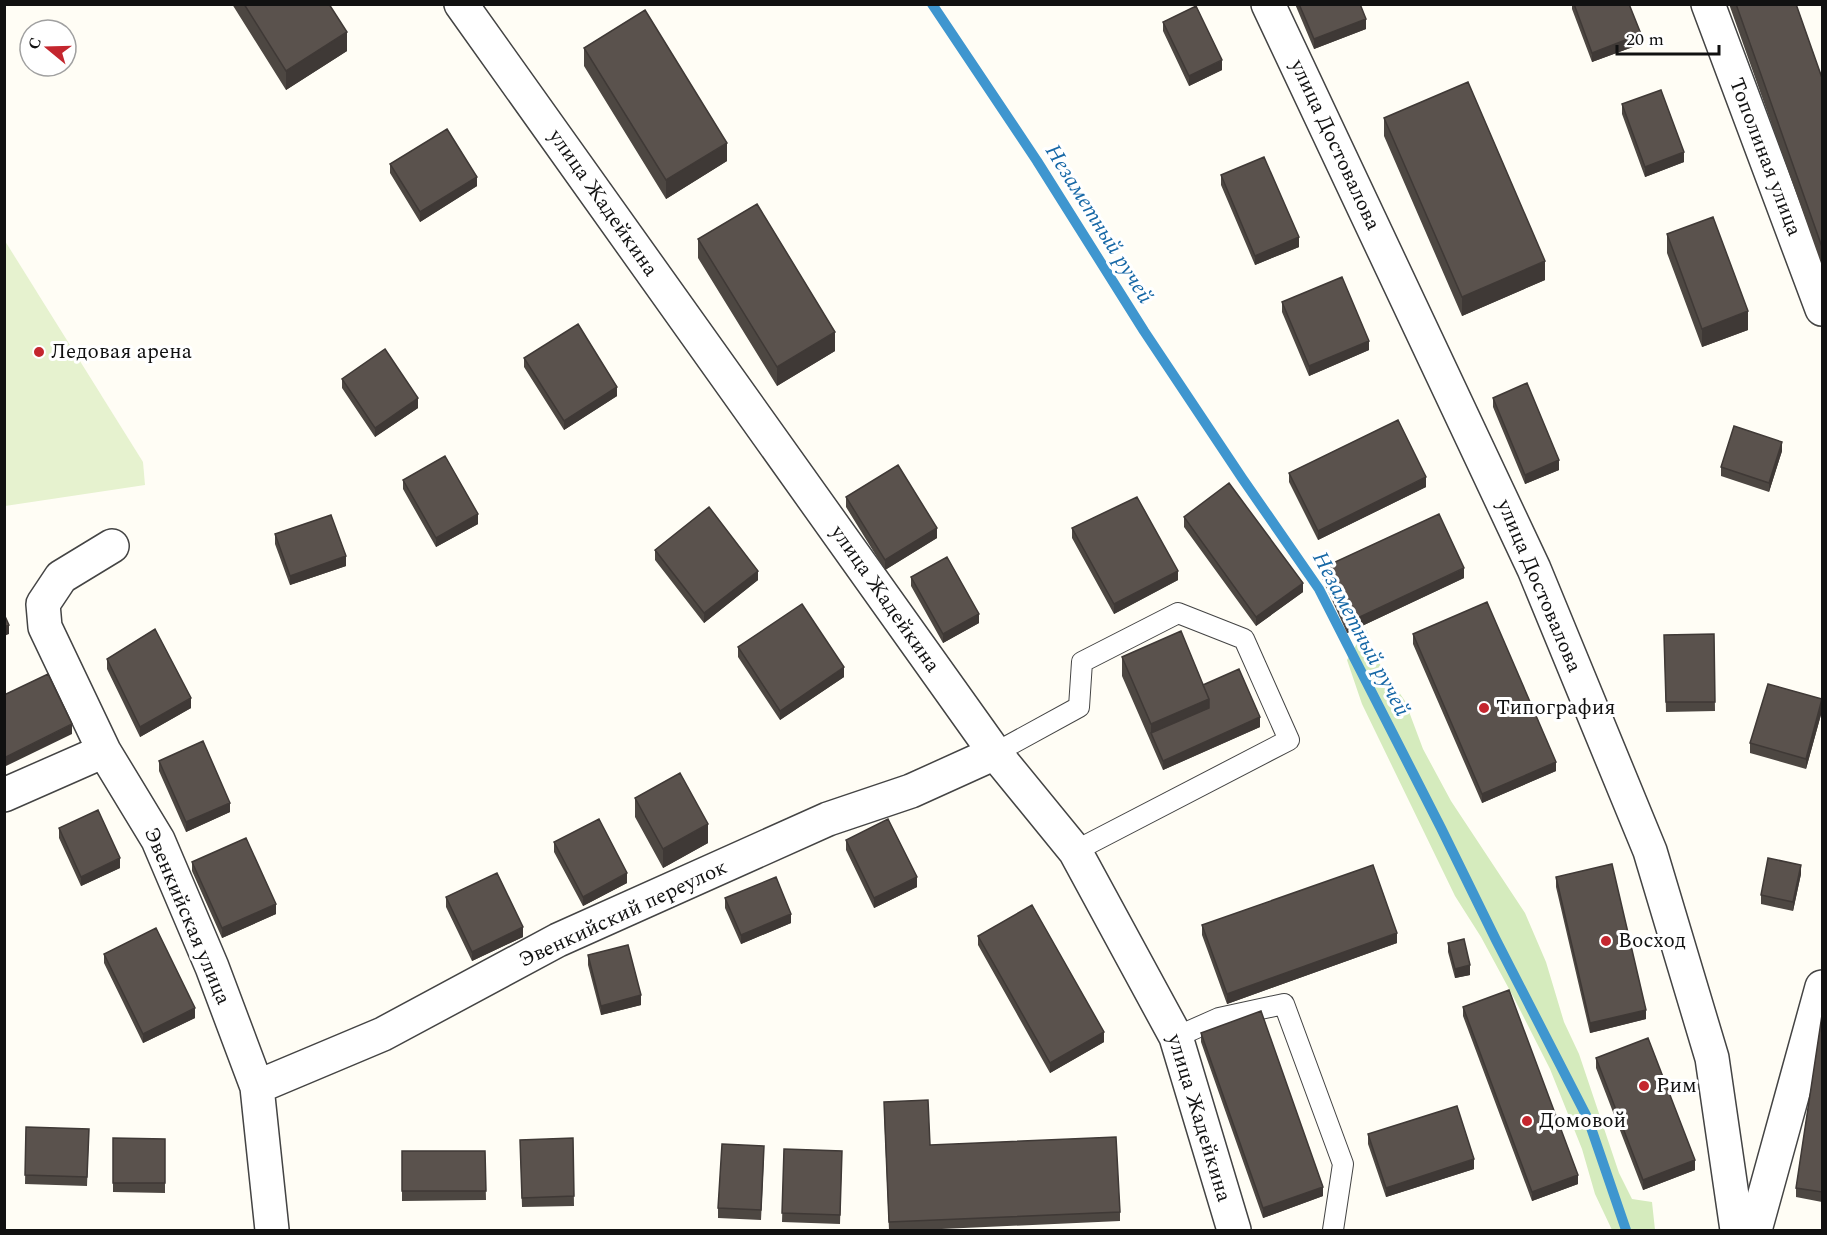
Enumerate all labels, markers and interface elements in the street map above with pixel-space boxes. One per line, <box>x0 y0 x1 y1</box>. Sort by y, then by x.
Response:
north arrow <box>18 18 78 78</box>
scale bar <box>1617 18 1719 56</box>
text: 20 m <box>1626 26 1664 53</box>
text: С <box>22 34 48 53</box>
street label: улица Достовалова <box>1281 53 1389 237</box>
street label: Тополиная улица <box>1720 73 1810 242</box>
street label: улица Жадейкина <box>539 122 666 284</box>
water label: Незаметный ручей <box>1037 138 1162 311</box>
place label: Ледовая арена <box>51 336 193 368</box>
marker: Ледовая арена <box>32 345 46 359</box>
street label: улица Достовалова <box>1488 493 1590 678</box>
street label: улица Жадейкина <box>821 518 948 680</box>
water label: Незаметный ручей <box>1304 546 1419 723</box>
place label: Типография <box>1496 692 1616 724</box>
marker: Типография <box>1477 701 1491 715</box>
street label: Эвенкийская улица <box>135 822 239 1011</box>
street label: Эвенкийский переулок <box>513 851 733 976</box>
place label: Восход <box>1618 925 1686 957</box>
marker: Восход <box>1599 934 1613 948</box>
street label: улица Жадейкина <box>1158 1029 1240 1207</box>
place label: Рим <box>1656 1070 1697 1102</box>
marker: Рим <box>1637 1079 1651 1093</box>
place label: Домовой <box>1539 1105 1626 1137</box>
marker: Домовой <box>1520 1114 1534 1128</box>

